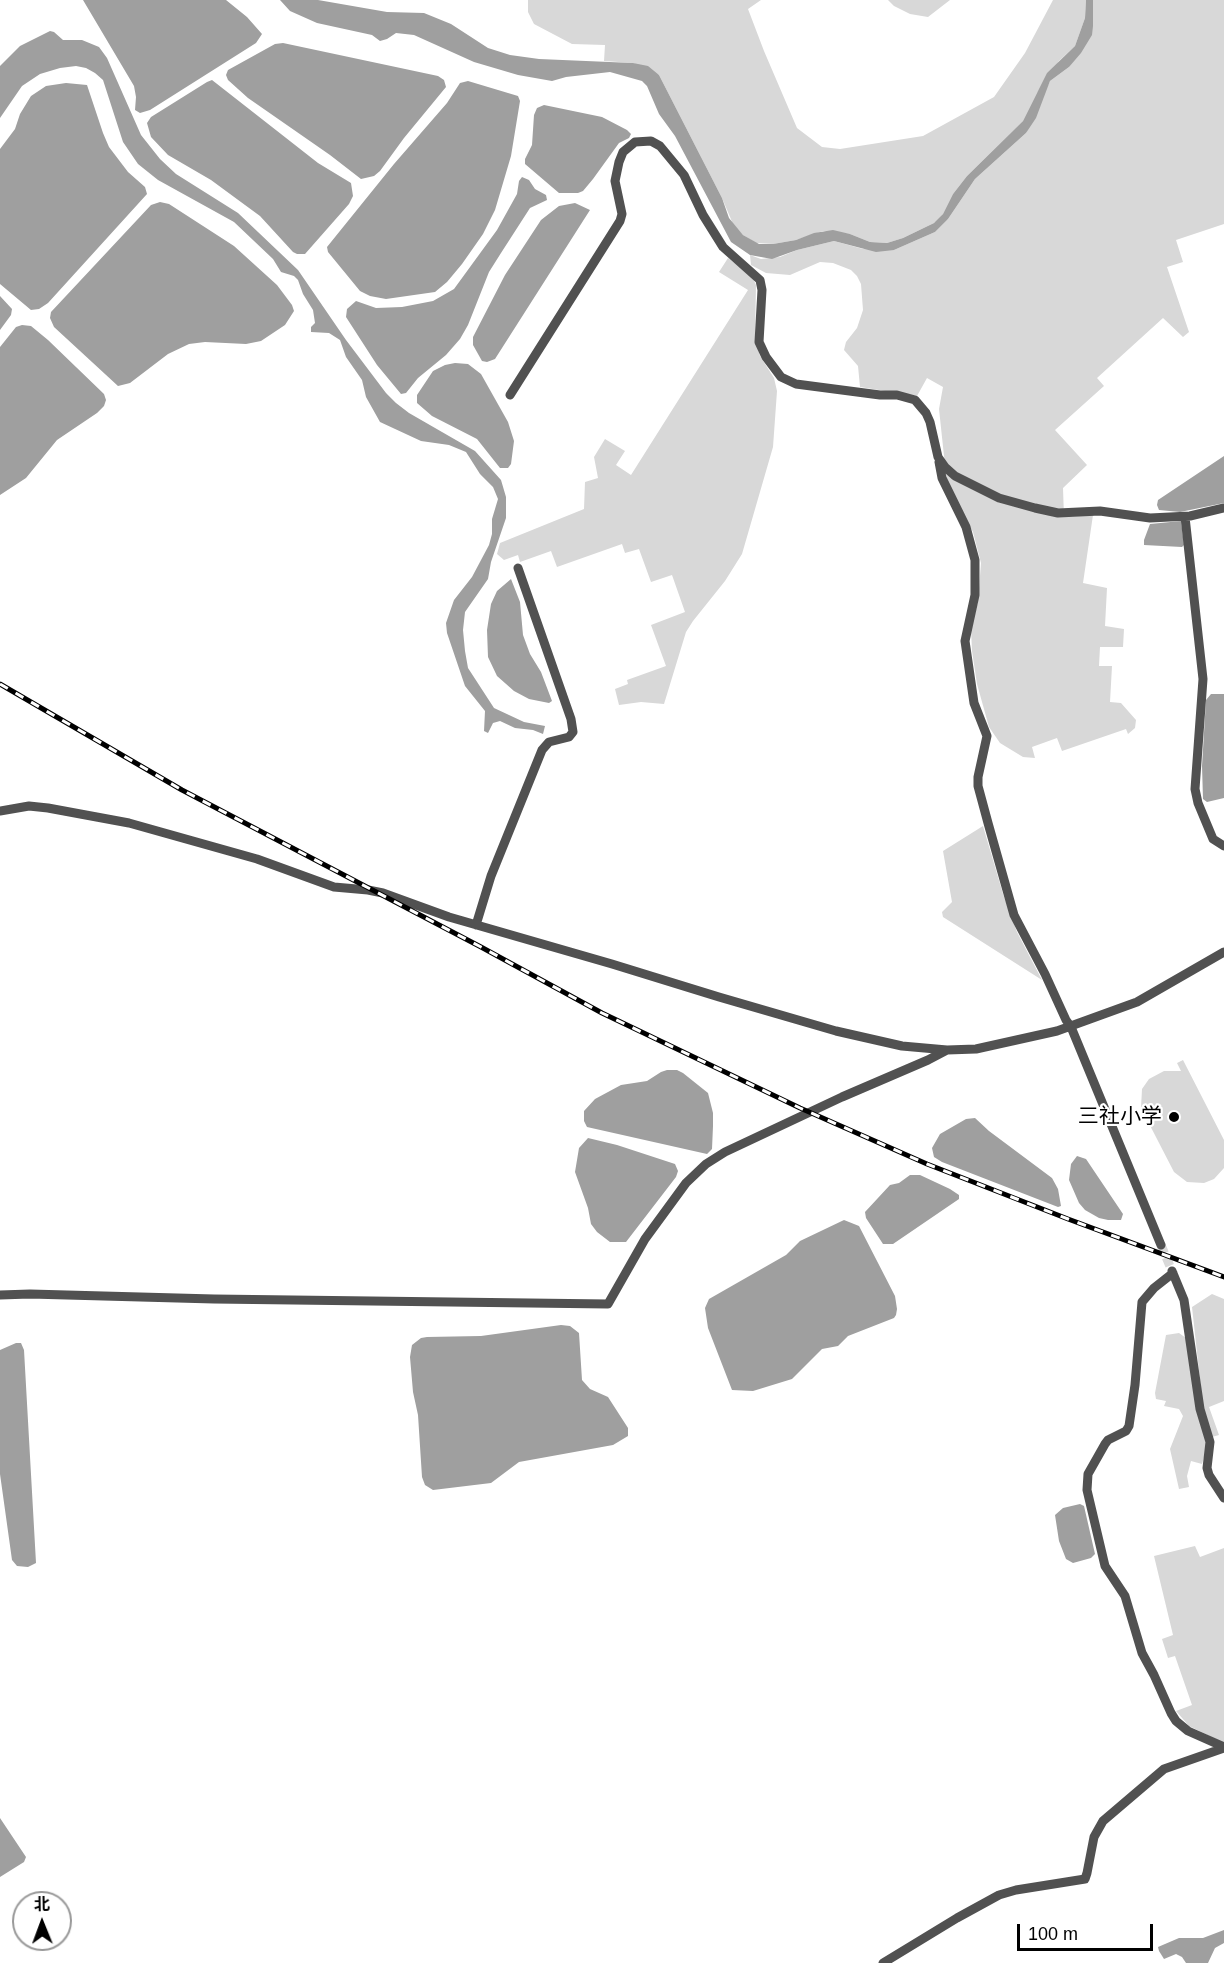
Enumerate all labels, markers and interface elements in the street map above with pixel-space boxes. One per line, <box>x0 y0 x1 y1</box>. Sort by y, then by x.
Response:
place label: 三社小学 <box>1078 1104 1162 1130</box>
marker: 三社小学 <box>1167 1110 1181 1124</box>
north arrow <box>12 1891 72 1951</box>
text: 北 <box>34 1896 50 1913</box>
scale bar <box>1020 1912 1156 1950</box>
text: 100 m <box>1028 1924 1078 1944</box>

